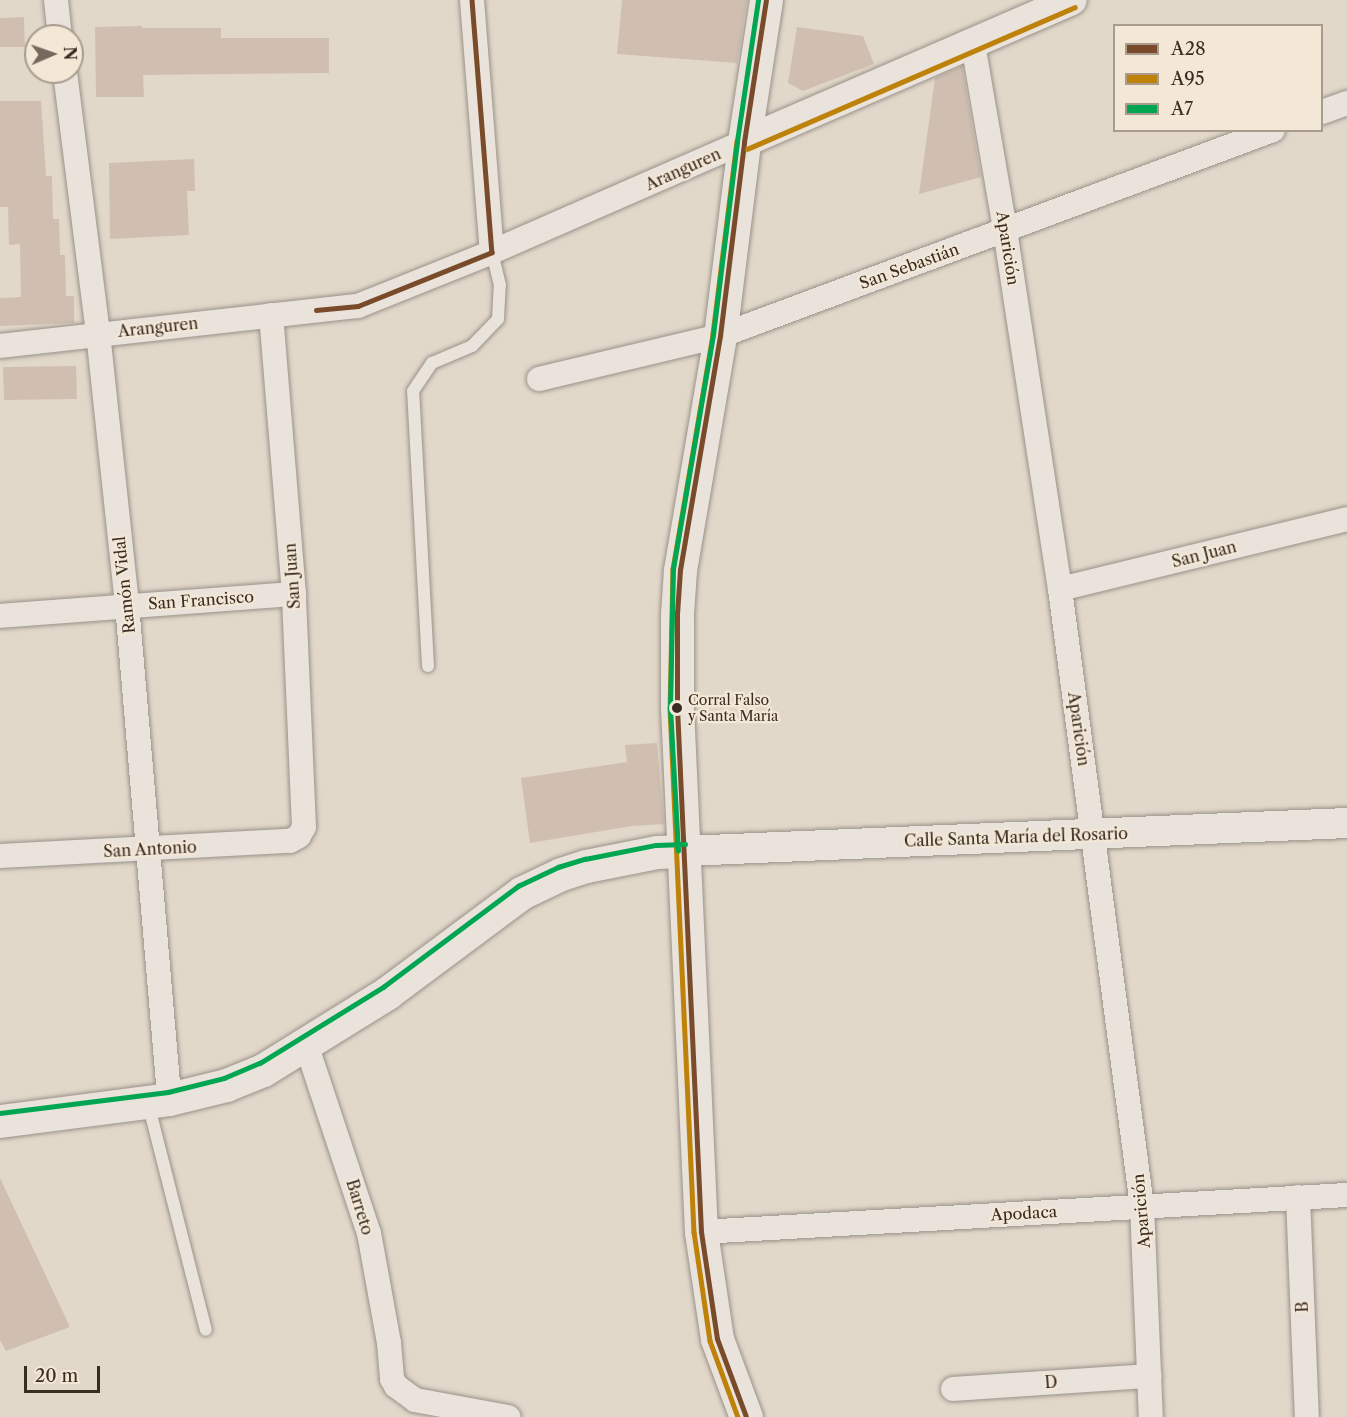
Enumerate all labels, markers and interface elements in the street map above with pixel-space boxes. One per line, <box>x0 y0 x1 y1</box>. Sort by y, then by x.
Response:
north arrow <box>24 24 84 84</box>
legend <box>1113 24 1323 132</box>
text: A28 <box>1171 38 1206 60</box>
text: N <box>60 46 80 61</box>
text: A95 <box>1171 68 1204 90</box>
text: A7 <box>1171 98 1193 120</box>
street label: Aranguren <box>642 144 724 194</box>
street label: Aparición <box>993 210 1023 286</box>
street label: San Sebastián <box>857 239 961 293</box>
street label: Aranguren <box>117 313 199 341</box>
street label: Ramón Vidal <box>109 535 139 635</box>
street label: San Juan <box>1170 537 1238 571</box>
street label: San Juan <box>280 542 304 610</box>
street label: San Francisco <box>147 587 255 613</box>
street label: Aparición <box>1064 691 1094 767</box>
place label: Corral Falso y Santa María <box>688 692 779 724</box>
marker: Corral Falso y Santa María <box>671 702 683 714</box>
street label: Calle Santa María del Rosario <box>903 823 1129 851</box>
street label: San Antonio <box>102 837 198 861</box>
street label: Aparición <box>1128 1173 1154 1249</box>
street label: Barreto <box>342 1177 378 1237</box>
street label: Apodaca <box>990 1202 1058 1224</box>
street label: B <box>1292 1301 1312 1313</box>
scale bar <box>27 1354 104 1392</box>
text: 20 m <box>35 1365 78 1387</box>
street label: D <box>1044 1372 1058 1392</box>

